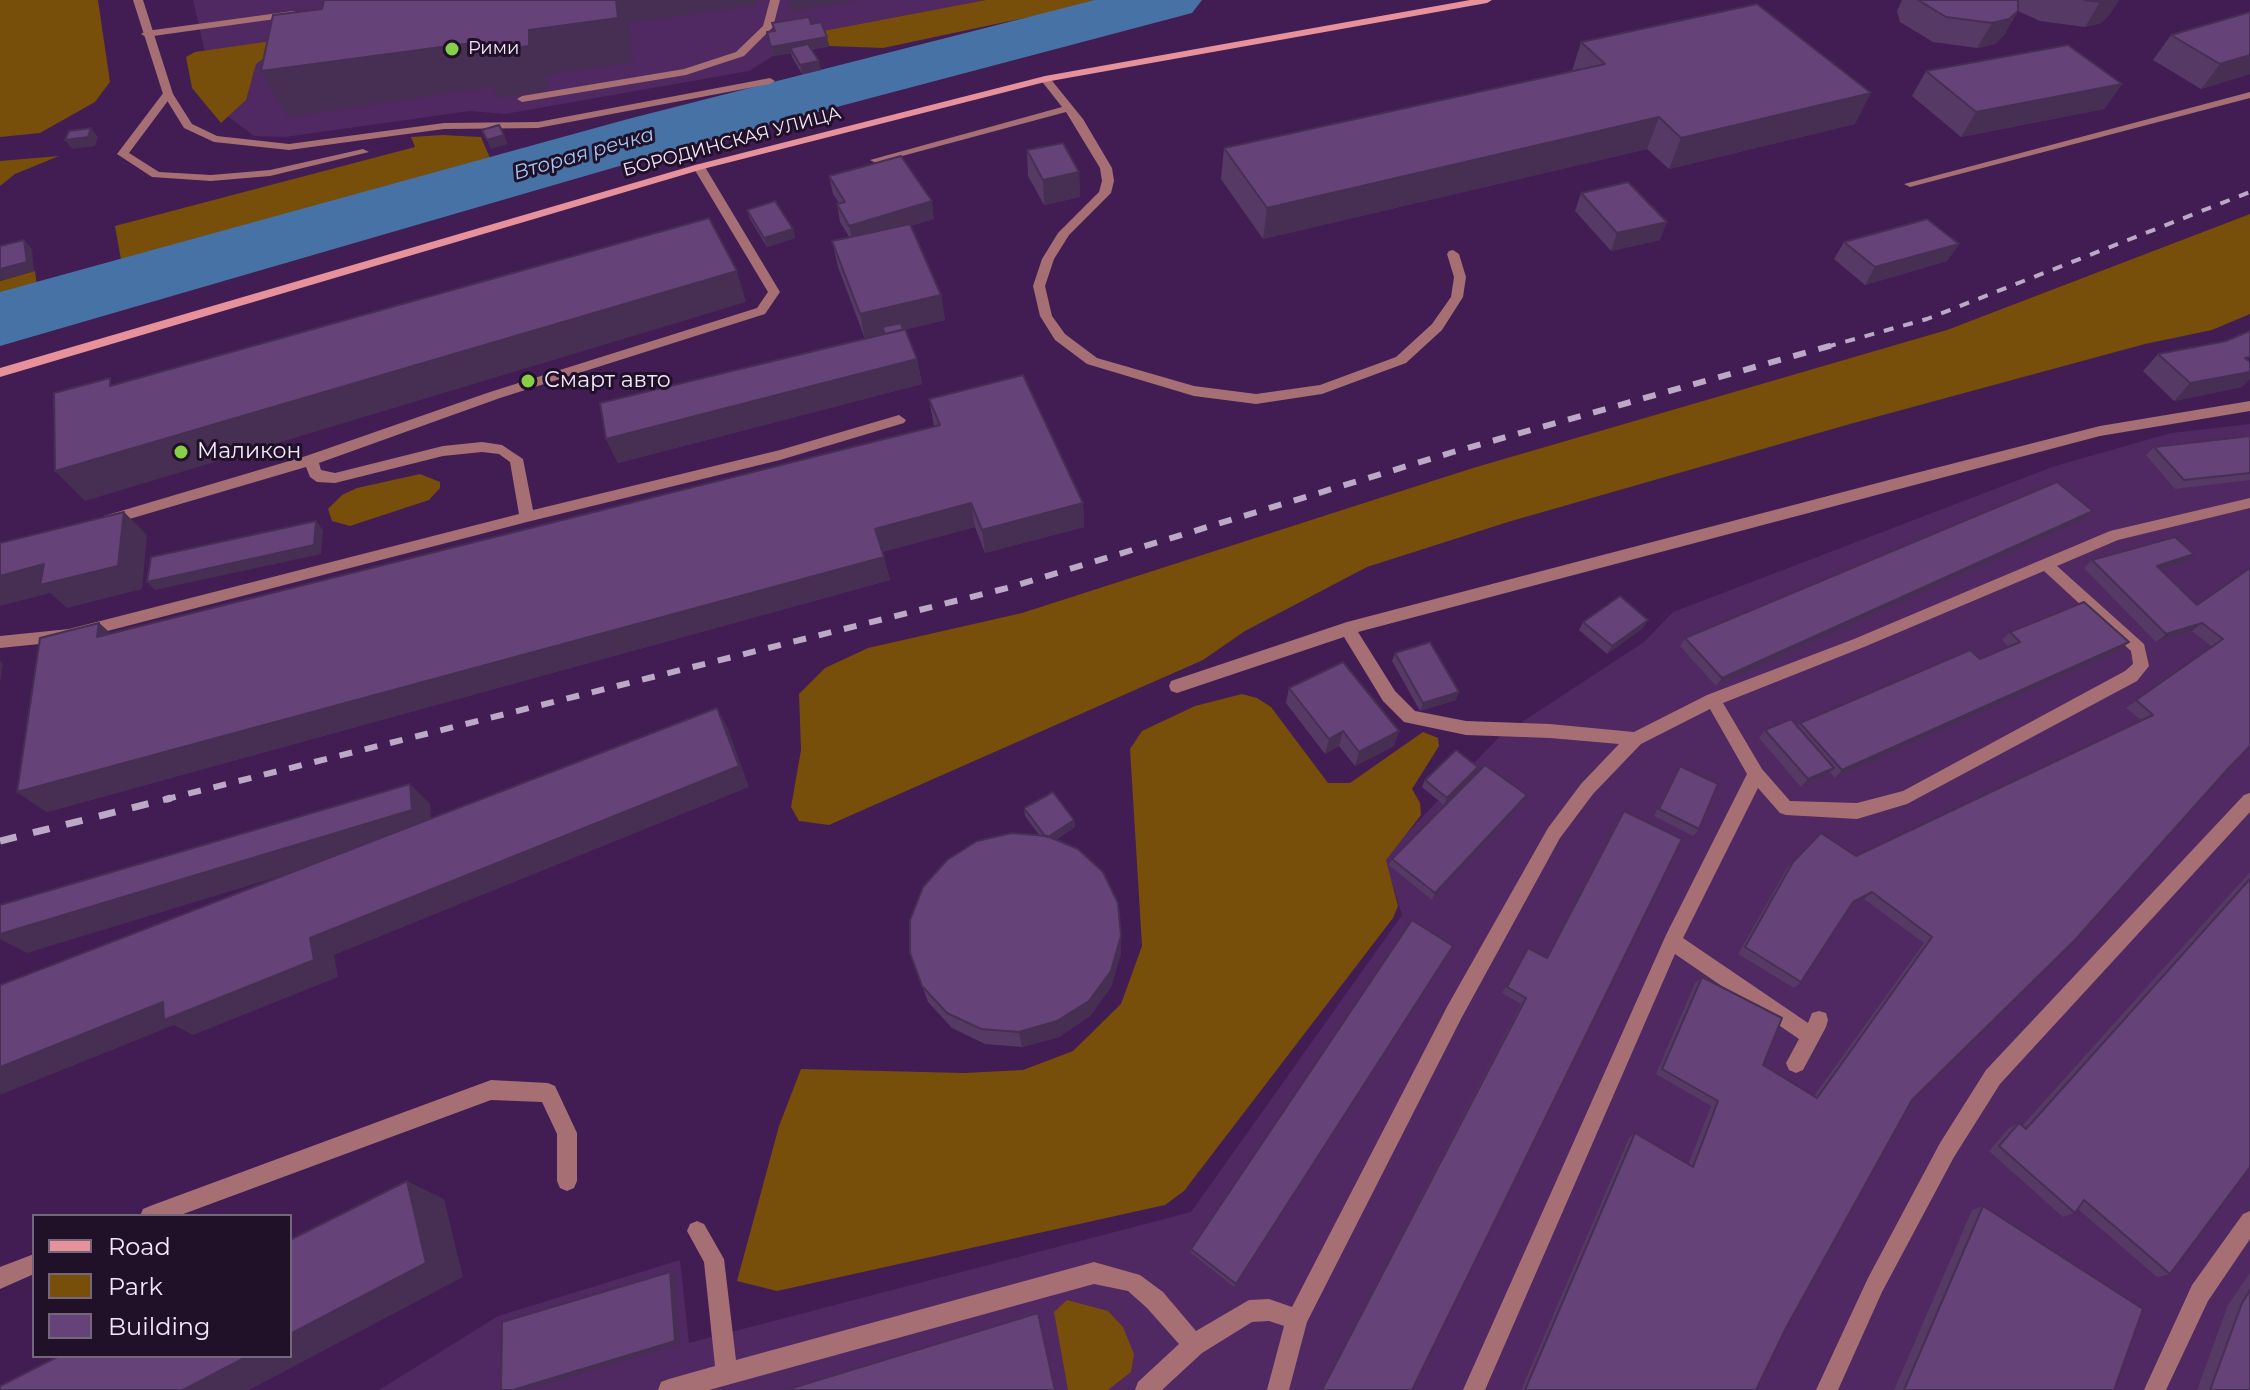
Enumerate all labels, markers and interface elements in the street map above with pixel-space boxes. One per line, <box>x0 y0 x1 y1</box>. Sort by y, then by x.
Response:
place label: Рими <box>468 38 519 60</box>
marker: Рими <box>443 40 461 58</box>
street label: БОРОДИНСКАЯ УЛИЦА <box>621 102 843 182</box>
water label: Вторая речка <box>511 122 657 186</box>
place label: Смарт авто <box>544 368 671 394</box>
marker: Смарт авто <box>519 372 537 390</box>
place label: Маликон <box>197 439 301 465</box>
marker: Маликон <box>172 443 190 461</box>
legend <box>32 1214 292 1358</box>
text: Road <box>108 1232 171 1261</box>
text: Park <box>108 1272 163 1301</box>
text: Building <box>108 1312 211 1341</box>

